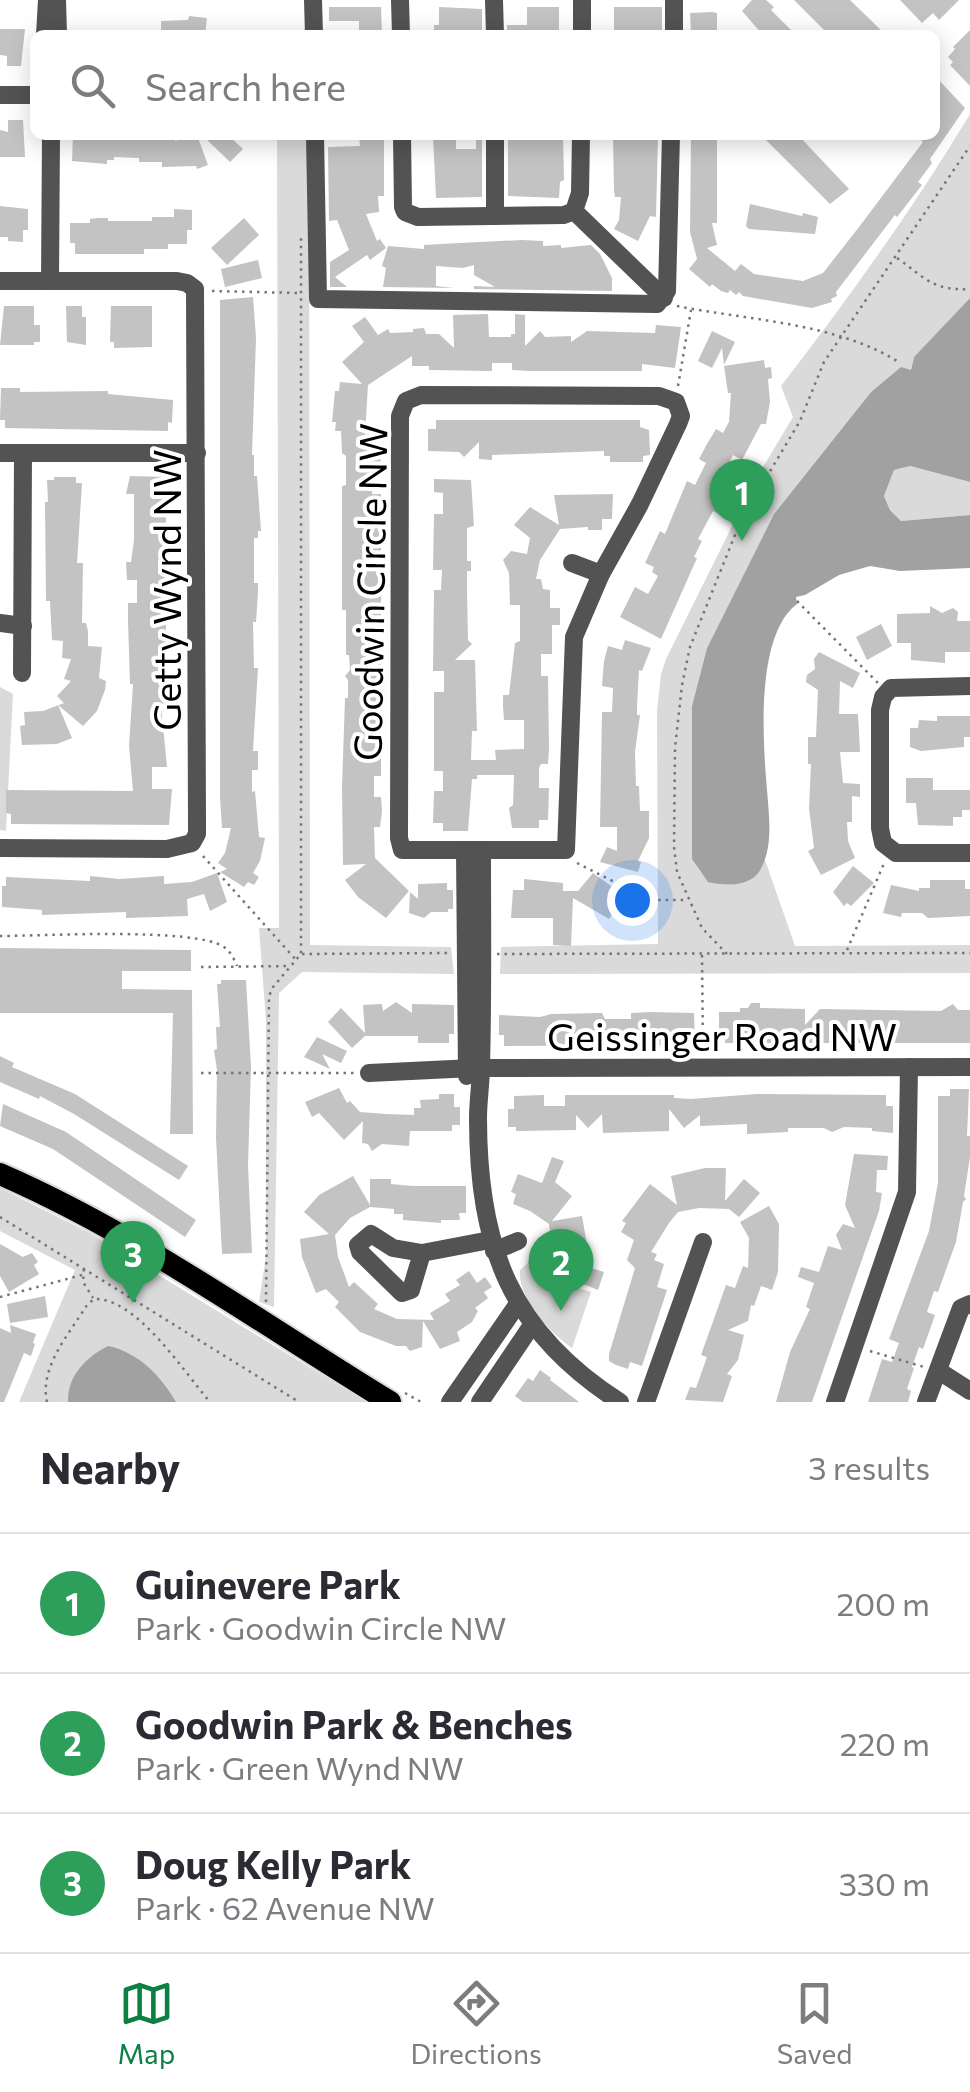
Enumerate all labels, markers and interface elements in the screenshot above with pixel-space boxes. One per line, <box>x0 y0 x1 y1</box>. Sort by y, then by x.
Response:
search box <box>30 30 940 140</box>
icon: search <box>65 58 120 113</box>
text: Search here <box>145 62 346 109</box>
street label: Goodwin Circle NW <box>343 423 395 761</box>
street label: Getty Wynd NW <box>142 449 189 731</box>
pin: 1 <box>710 458 774 541</box>
your location <box>607 875 658 926</box>
street label: Geissinger Road NW <box>547 1012 897 1059</box>
pin: 3 <box>100 1220 166 1303</box>
pin: 2 <box>528 1228 594 1311</box>
text: Nearby <box>40 1441 180 1493</box>
text: 3 results <box>808 1447 930 1487</box>
text: Guinevere Park <box>135 1560 401 1607</box>
text: 1 <box>65 1583 80 1623</box>
text: 200 m <box>837 1583 930 1623</box>
text: Park · Goodwin Circle NW <box>135 1607 506 1647</box>
text: Goodwin Park & Benches <box>135 1700 573 1747</box>
text: 2 <box>63 1723 82 1763</box>
text: 220 m <box>840 1723 930 1763</box>
text: Park · Green Wynd NW <box>135 1747 464 1787</box>
text: Doug Kelly Park <box>135 1840 411 1887</box>
text: 3 <box>63 1863 82 1903</box>
text: 330 m <box>839 1863 930 1903</box>
text: Park · 62 Avenue NW <box>135 1887 435 1927</box>
tab: Map <box>118 1976 175 2070</box>
tab: Directions <box>410 1976 542 2070</box>
tab: Saved <box>777 1976 852 2070</box>

